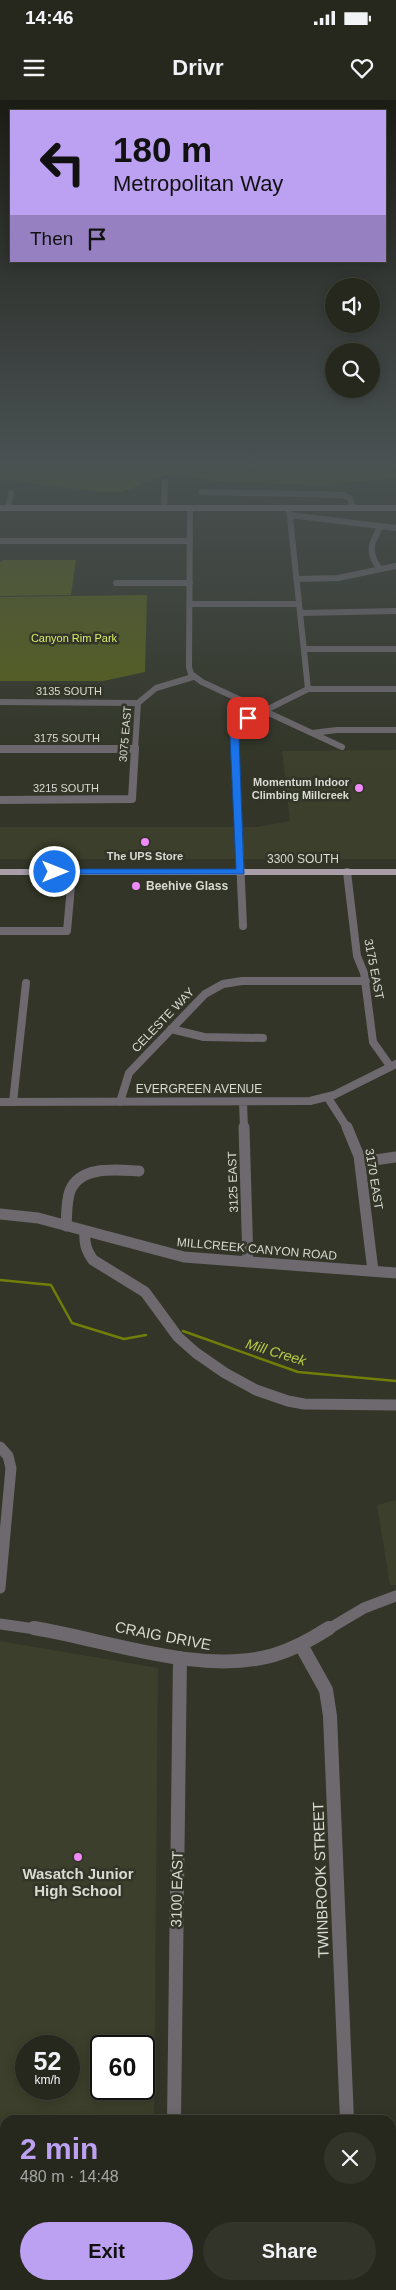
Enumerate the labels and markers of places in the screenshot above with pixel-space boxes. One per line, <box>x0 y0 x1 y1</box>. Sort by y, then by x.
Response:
pin <box>227 697 269 739</box>
place label: Momentum Indoor Climbing Millcreek <box>252 776 350 801</box>
marker: Momentum Indoor Climbing Millcreek <box>353 782 365 794</box>
marker: The UPS Store <box>139 836 151 848</box>
place label: The UPS Store <box>107 850 183 862</box>
place label: Beehive Glass <box>146 879 228 893</box>
marker: Beehive Glass <box>130 880 142 892</box>
marker: Wasatch Junior High School <box>72 1851 84 1863</box>
place label: Wasatch Junior High School <box>22 1865 134 1899</box>

